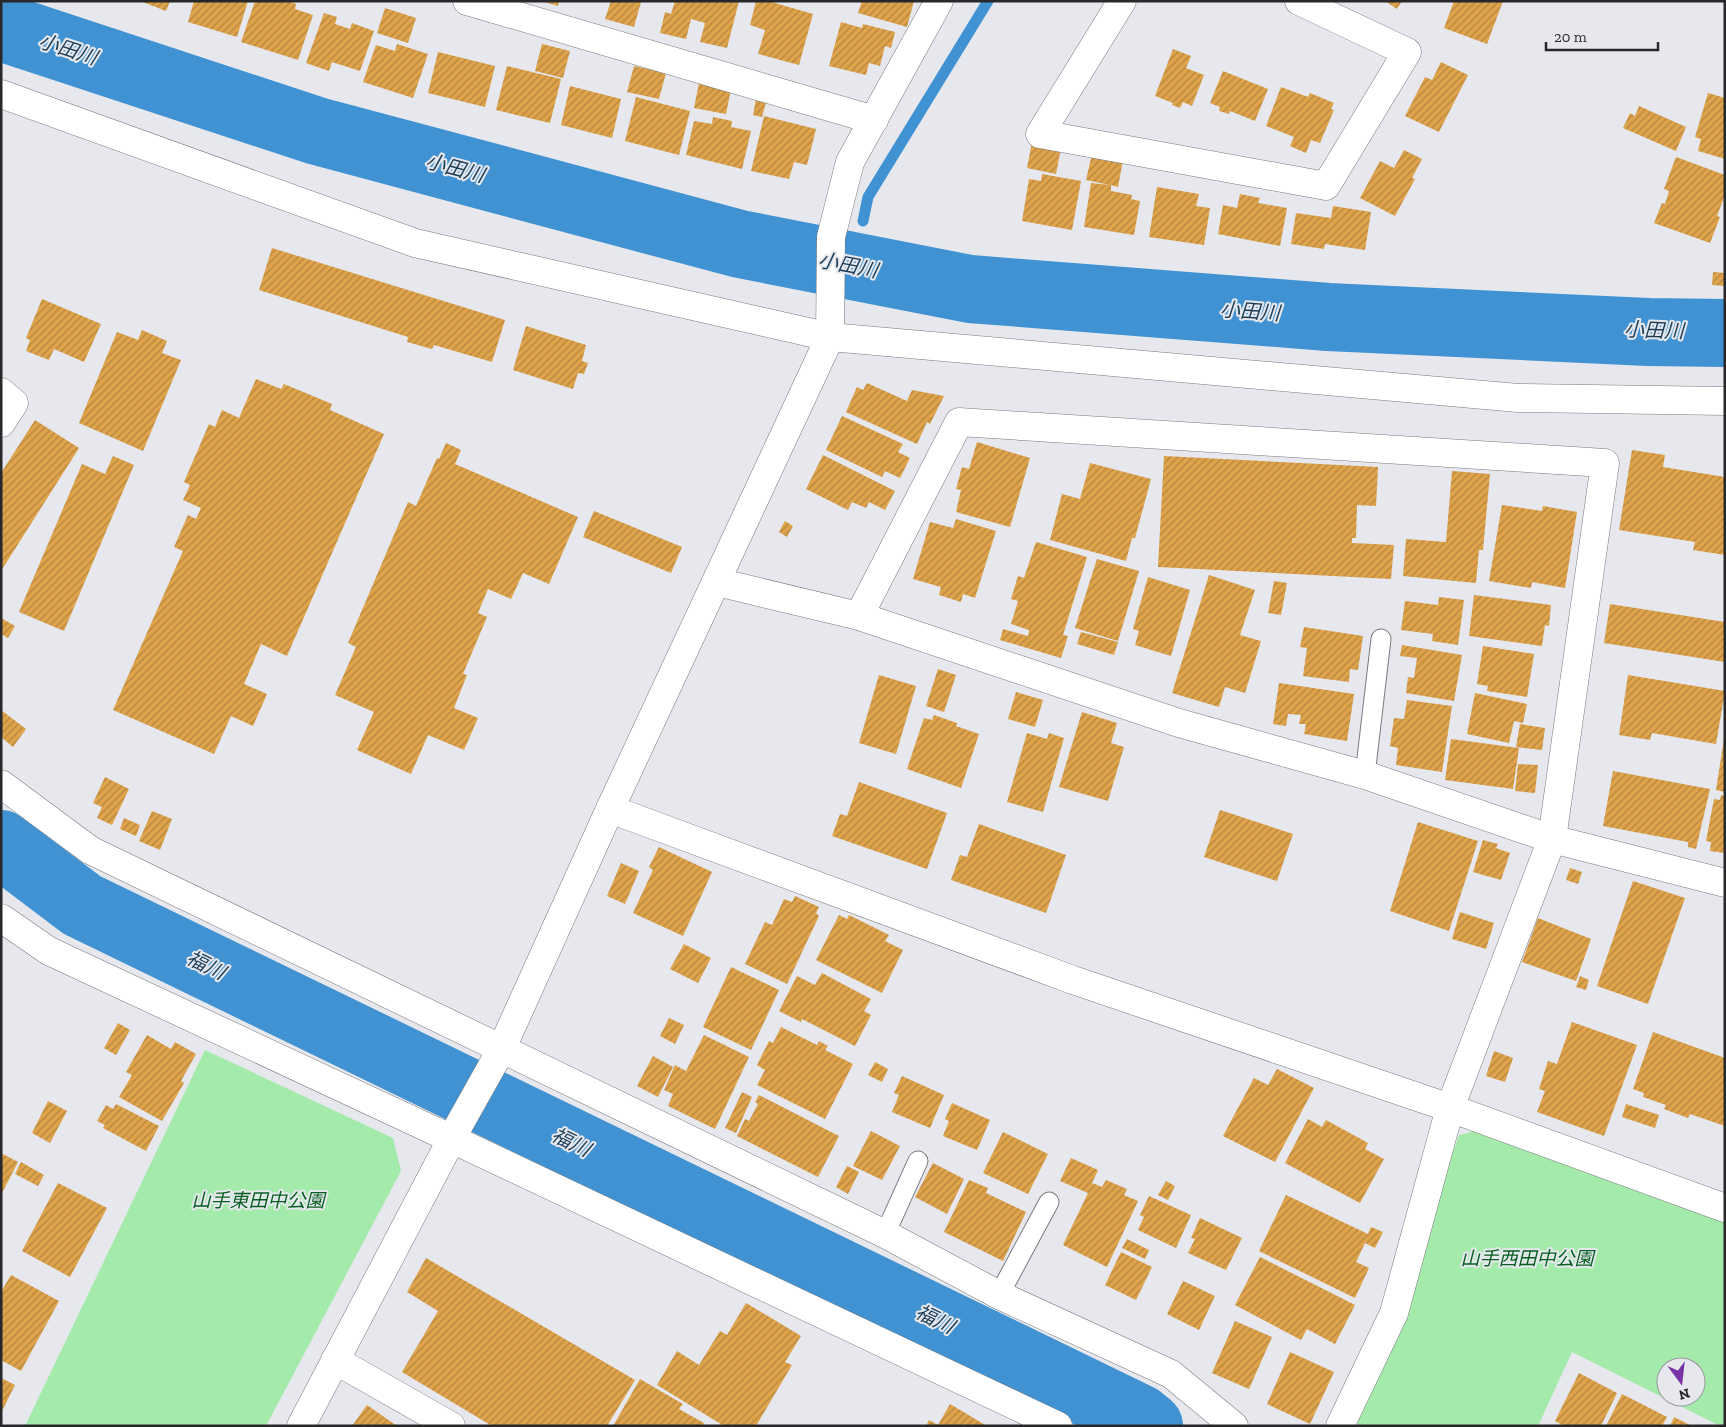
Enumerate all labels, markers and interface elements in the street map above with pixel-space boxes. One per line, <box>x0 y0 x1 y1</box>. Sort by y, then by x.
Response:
scale bar <box>1546 20 1658 52</box>
water label: 小田川 <box>36 28 102 70</box>
text: 20 m <box>1554 28 1587 46</box>
water label: 小田川 <box>423 149 489 188</box>
water label: 小田川 <box>816 247 882 283</box>
water label: 小田川 <box>1219 297 1283 325</box>
water label: 小田川 <box>1624 317 1686 343</box>
water label: 福川 <box>183 945 231 985</box>
water label: 福川 <box>548 1122 596 1162</box>
park label: 山手東田中公園 <box>191 1189 327 1212</box>
park label: 山手西田中公園 <box>1460 1247 1596 1270</box>
water label: 福川 <box>912 1299 960 1339</box>
north arrow <box>1656 1357 1706 1407</box>
text: N <box>1677 1384 1692 1404</box>

